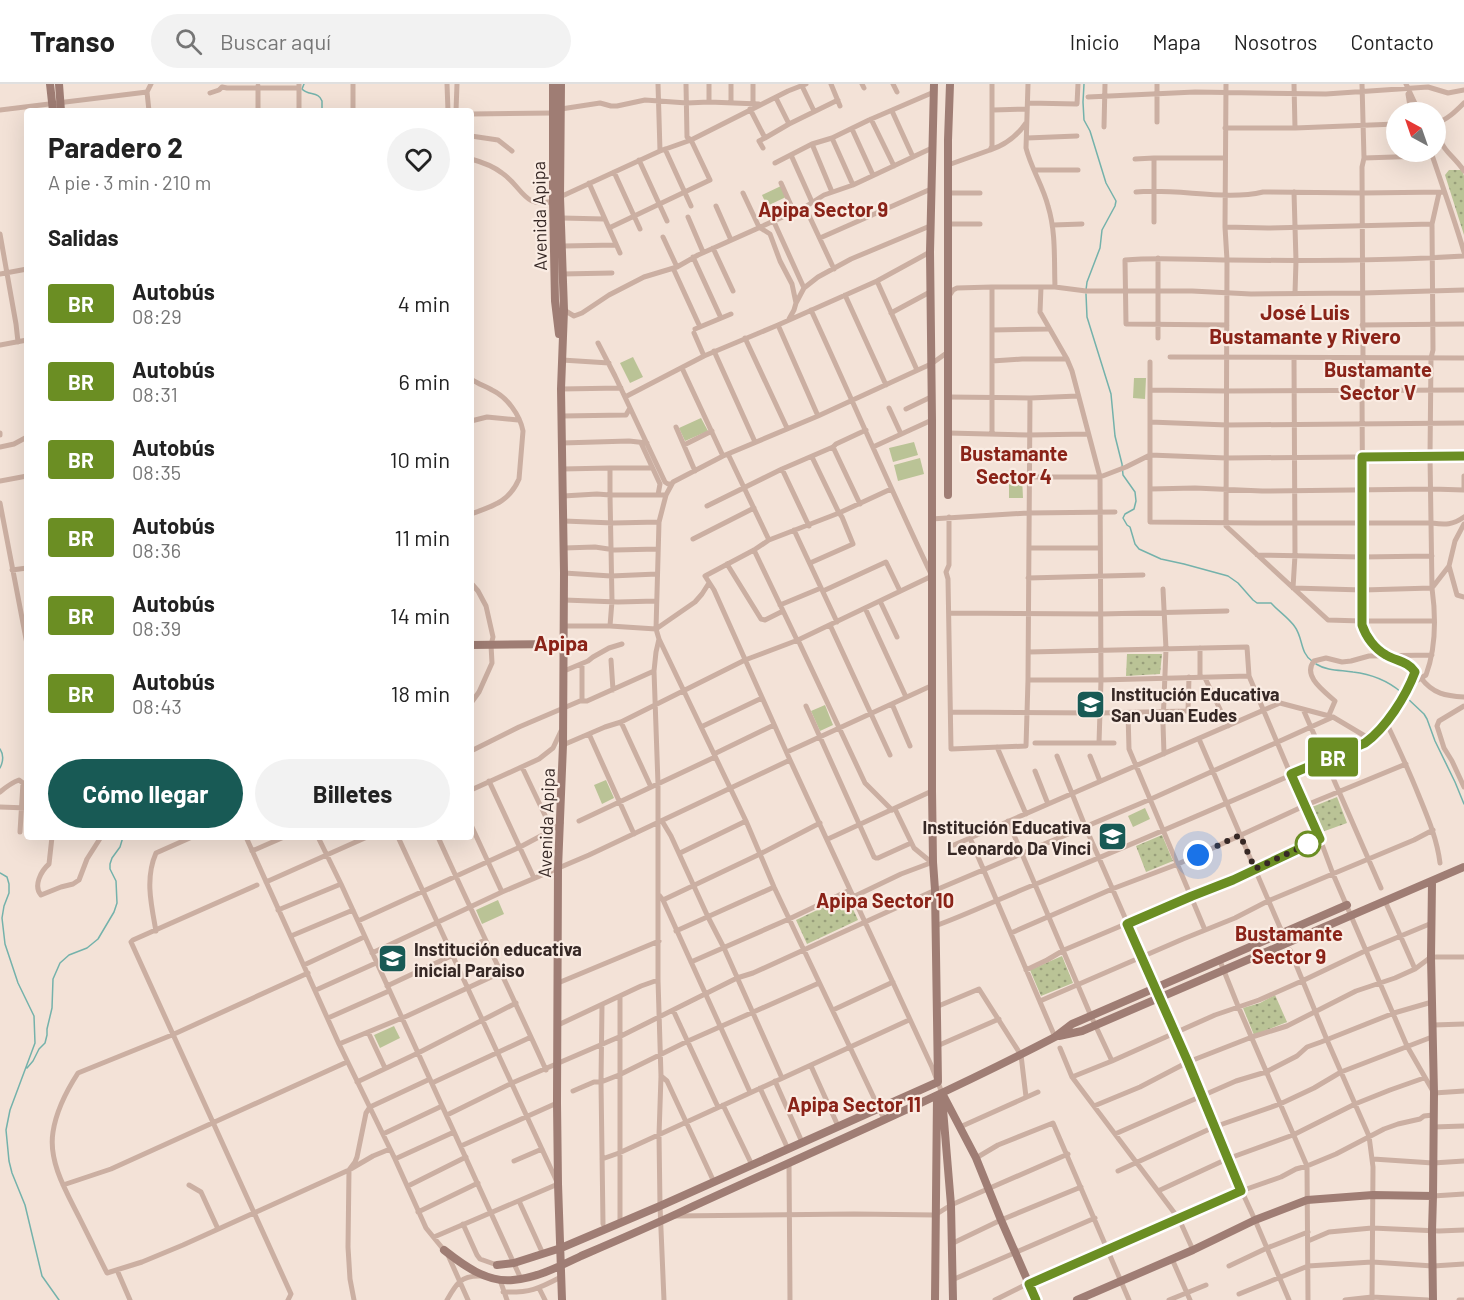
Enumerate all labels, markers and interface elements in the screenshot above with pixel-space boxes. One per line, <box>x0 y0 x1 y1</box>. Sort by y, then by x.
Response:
search box <box>151 14 571 68</box>
text: Transo <box>30 24 115 58</box>
icon: search <box>172 25 205 58</box>
text: Buscar aquí <box>220 28 331 54</box>
text: Inicio <box>1070 29 1120 54</box>
text: Mapa <box>1153 29 1201 54</box>
text: Nosotros <box>1234 29 1317 54</box>
text: Contacto <box>1350 29 1434 54</box>
north arrow <box>1386 102 1446 162</box>
map controls <box>1386 102 1446 162</box>
button: heart <box>387 128 450 191</box>
text: Paradero 2 <box>48 130 183 164</box>
street label: Avenida Apipa <box>527 161 551 271</box>
text: A pie · 3 min · 210 m <box>48 170 211 194</box>
district label: Apipa Sector 9 <box>758 197 888 221</box>
text: Salidas <box>48 224 119 250</box>
text: Autobús <box>132 278 215 304</box>
text: 4 min <box>398 290 450 316</box>
text: BR <box>68 291 94 316</box>
district label: José Luis Bustamante y Rivero <box>1209 299 1401 348</box>
text: 08:29 <box>132 304 182 328</box>
text: Autobús <box>132 356 215 382</box>
district label: Bustamante Sector V <box>1324 357 1432 404</box>
text: 6 min <box>399 368 450 394</box>
text: BR <box>68 369 94 394</box>
text: 08:31 <box>132 382 178 406</box>
text: Autobús <box>132 434 215 460</box>
district label: Bustamante Sector 4 <box>960 441 1068 488</box>
text: 10 min <box>390 446 450 472</box>
text: BR <box>68 447 94 472</box>
text: 08:35 <box>132 460 181 484</box>
text: Autobús <box>132 512 215 538</box>
text: 11 min <box>394 524 450 550</box>
text: BR <box>68 525 94 550</box>
text: 08:36 <box>132 538 181 562</box>
text: Autobús <box>132 590 215 616</box>
text: 14 min <box>390 602 450 628</box>
text: BR <box>68 603 94 628</box>
text: 08:39 <box>132 616 181 640</box>
district label: Apipa <box>534 630 588 655</box>
text: Autobús <box>132 668 215 694</box>
text: 18 min <box>391 680 450 706</box>
text: BR <box>68 681 94 706</box>
place label: Institución Educativa San Juan Eudes <box>1111 683 1280 726</box>
school or university icon: Institución Educativa San Juan Eudes <box>1074 688 1106 720</box>
text: 08:43 <box>132 694 182 718</box>
line badge: BR <box>1306 738 1360 776</box>
text: BR <box>1320 745 1346 770</box>
button: Cómo llegar <box>48 759 243 828</box>
button: Billetes <box>255 759 450 828</box>
street label: Avenida Apipa <box>533 768 559 878</box>
place label: Institución Educativa Leonardo Da Vinci <box>922 816 1091 859</box>
school or university icon: Institución Educativa Leonardo Da Vinci <box>1096 821 1128 853</box>
unlabelled marker <box>1295 831 1321 857</box>
your location <box>1183 840 1213 870</box>
district label: Apipa Sector 10 <box>816 888 954 912</box>
district label: Bustamante Sector 9 <box>1235 921 1343 968</box>
place label: Institución educativa inicial Paraiso <box>414 938 582 981</box>
school or university icon: Institución educativa inicial Paraiso <box>377 943 409 975</box>
district label: Apipa Sector 11 <box>787 1092 921 1116</box>

